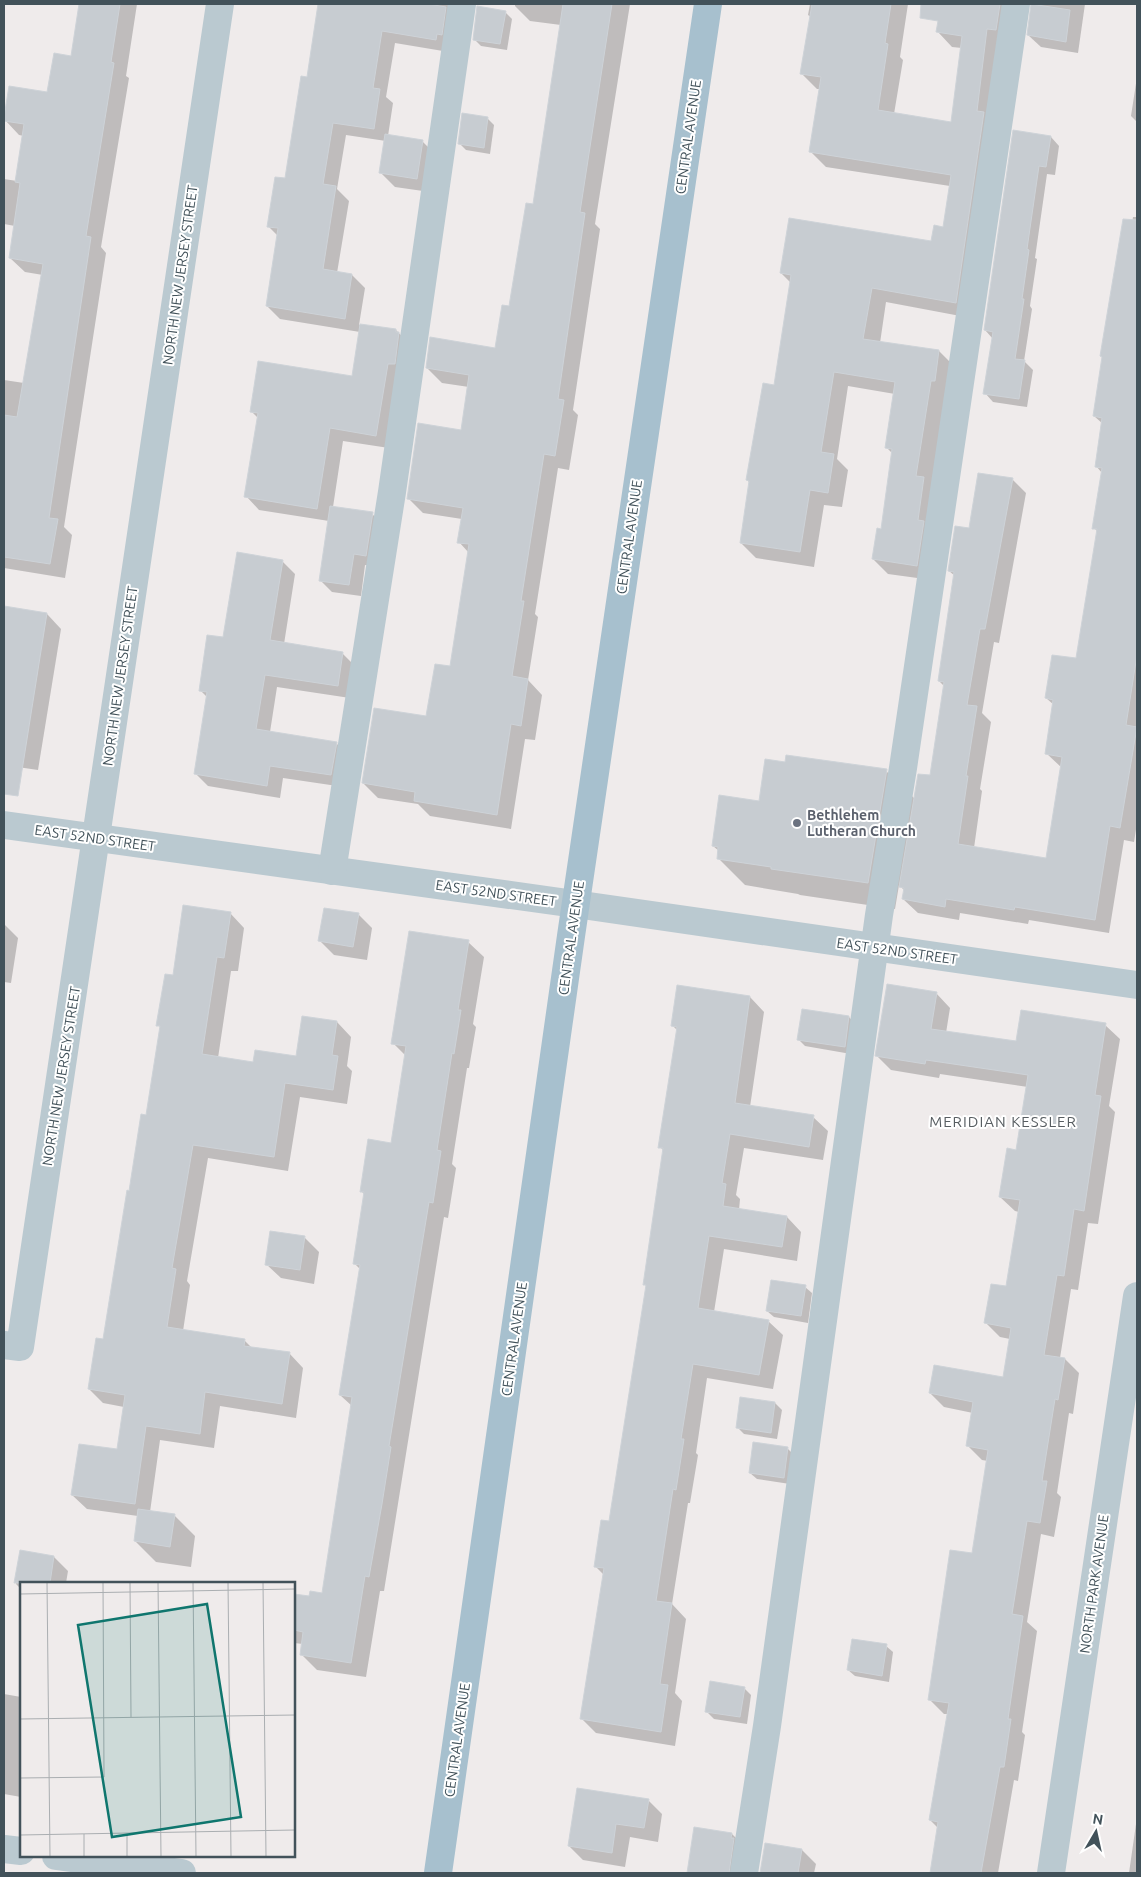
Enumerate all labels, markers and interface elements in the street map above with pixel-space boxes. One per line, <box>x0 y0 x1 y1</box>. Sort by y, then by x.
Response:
street label: CENTRAL AVENUE <box>672 79 704 195</box>
street label: NORTH NEW JERSEY STREET <box>159 184 201 366</box>
street label: CENTRAL AVENUE <box>613 479 645 595</box>
street label: NORTH NEW JERSEY STREET <box>99 585 141 767</box>
place label: Bethlehem Lutheran Church <box>807 807 916 839</box>
marker: Bethlehem Lutheran Church <box>791 817 803 829</box>
street label: EAST 52ND STREET <box>34 822 157 854</box>
street label: EAST 52ND STREET <box>435 877 558 909</box>
street label: CENTRAL AVENUE <box>555 880 587 996</box>
street label: EAST 52ND STREET <box>836 935 959 967</box>
street label: NORTH NEW JERSEY STREET <box>39 985 83 1167</box>
district label: MERIDIAN KESSLER <box>929 1113 1077 1130</box>
street label: CENTRAL AVENUE <box>498 1281 530 1397</box>
street label: NORTH PARK AVENUE <box>1076 1513 1112 1655</box>
inset map <box>20 1582 295 1857</box>
street label: CENTRAL AVENUE <box>441 1682 473 1798</box>
north arrow <box>1071 1807 1121 1857</box>
text: N <box>1092 1810 1104 1828</box>

